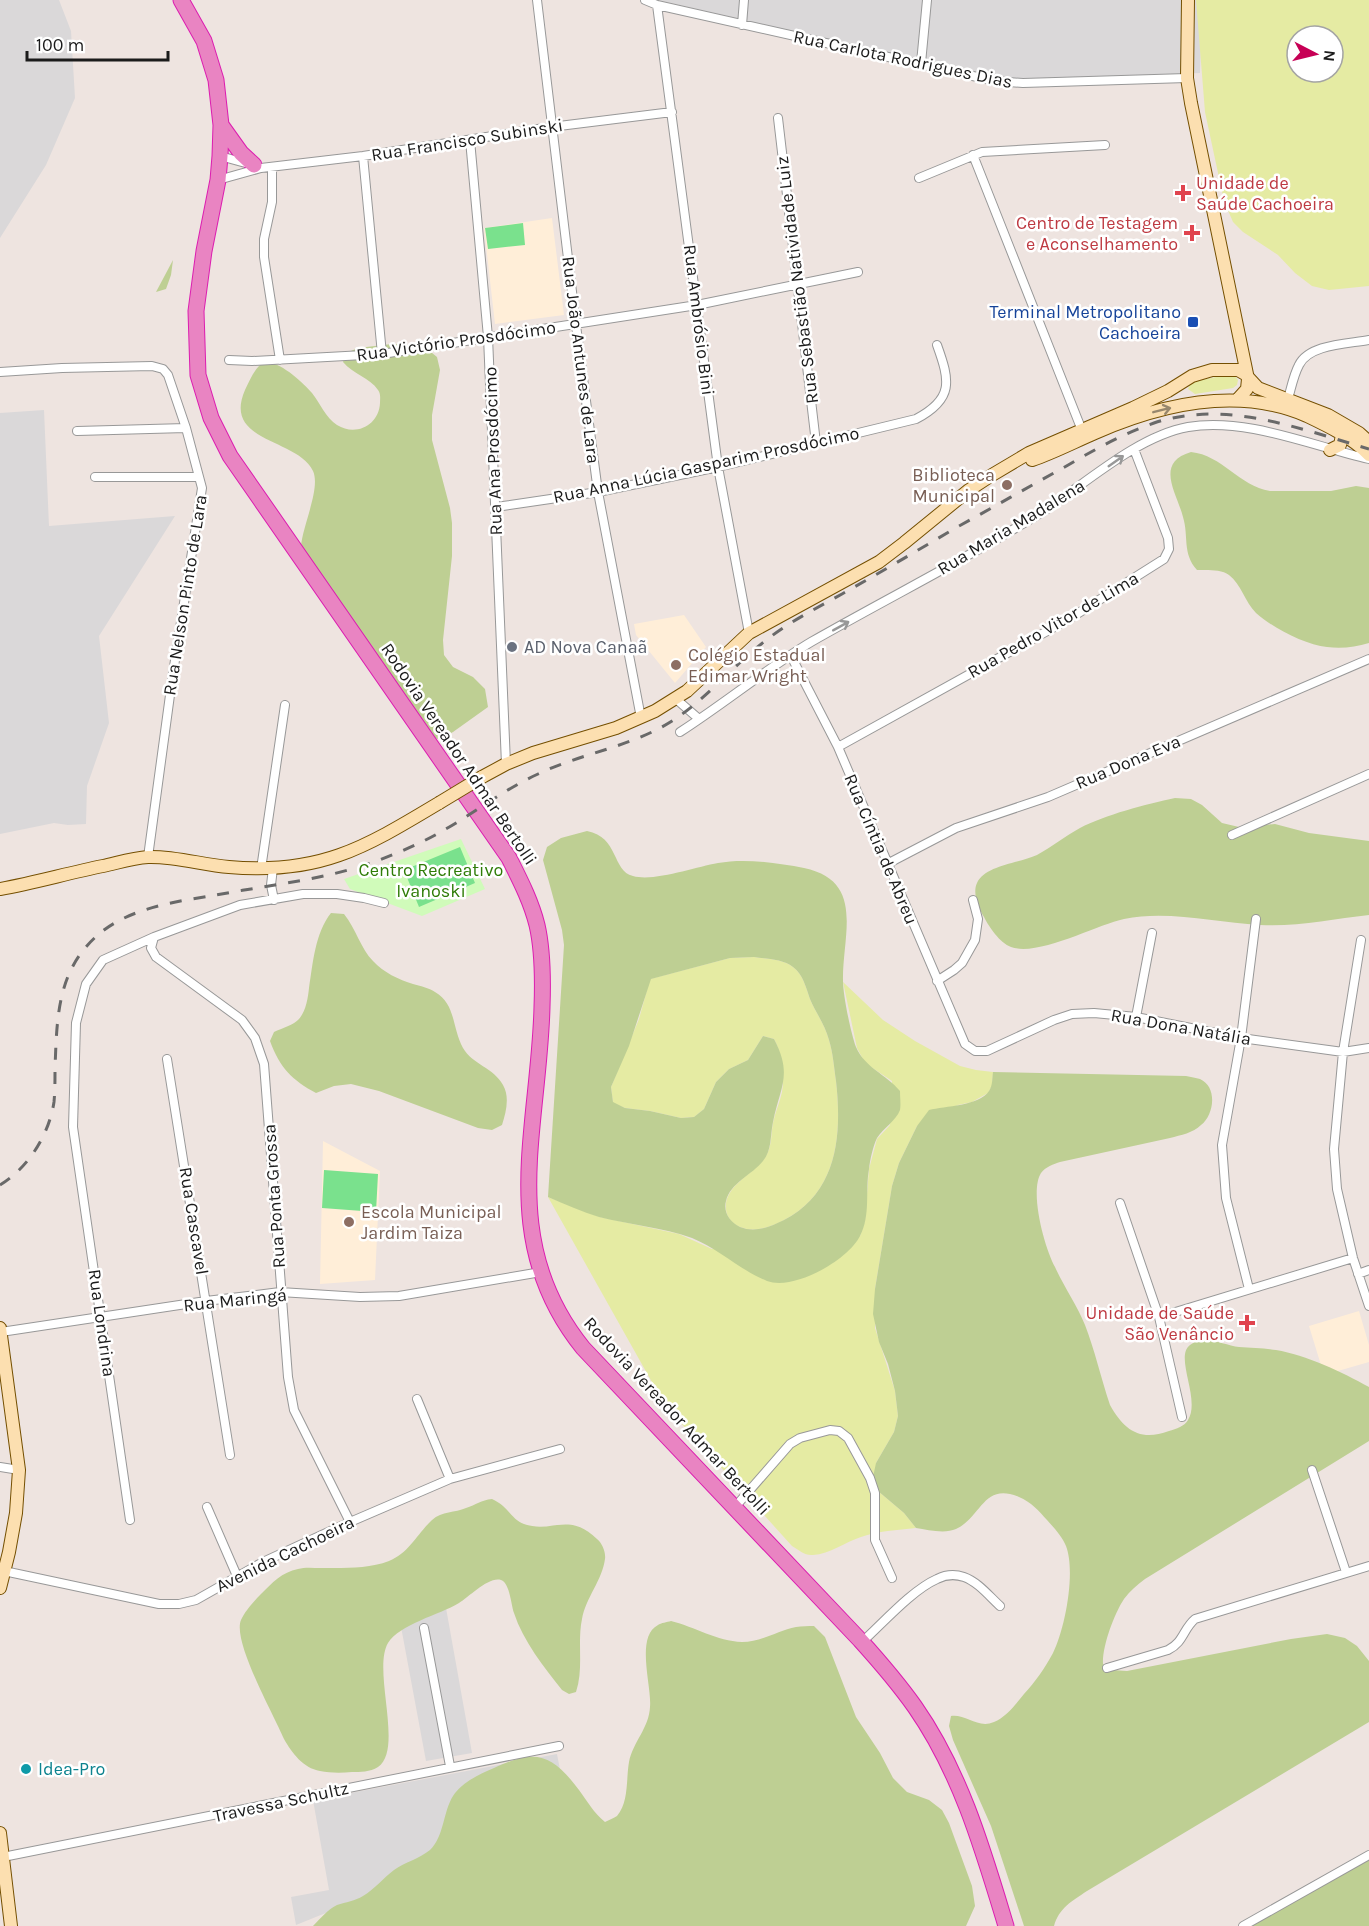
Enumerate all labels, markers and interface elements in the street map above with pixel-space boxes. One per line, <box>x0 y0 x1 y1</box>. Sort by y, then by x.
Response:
scale bar <box>27 24 168 62</box>
north arrow <box>1285 24 1345 84</box>
street label: Rua Carlota Rodrigues Dias <box>791 25 1015 93</box>
text: 100 m <box>36 34 84 56</box>
text: N <box>1319 49 1340 63</box>
street label: Rua Francisco Subinski <box>369 114 565 166</box>
street label: Rua Sebastião Natividade Luiz <box>771 155 823 405</box>
place label: Unidade de Saúde Cachoeira <box>1196 172 1334 215</box>
marker: Unidade de Saúde Cachoeira <box>1174 184 1192 202</box>
place label: Centro de Testagem e Aconselhamento <box>1016 212 1178 255</box>
marker: Centro de Testagem e Aconselhamento <box>1183 224 1201 242</box>
street label: Rua Ambrósio Bini <box>679 243 719 397</box>
street label: Rua João Antunes de Lara <box>557 255 605 465</box>
place label: Terminal Metropolitano Cachoeira <box>990 301 1181 344</box>
marker: Terminal Metropolitano Cachoeira <box>1186 315 1200 329</box>
street label: Rua Victório Prosdócimo <box>355 316 557 366</box>
street label: Rua Ana Prosdócimo <box>479 366 507 536</box>
one-way arrow <box>1152 404 1171 415</box>
street label: Rua Anna Lúcia Gasparim Prosdócimo <box>551 422 861 508</box>
one-way arrow <box>1108 455 1124 467</box>
place label: Biblioteca Municipal <box>912 464 995 507</box>
street label: Rua Maria Madalena <box>933 474 1089 580</box>
marker: Biblioteca Municipal <box>1000 478 1014 492</box>
street label: Rua Nelson Pinto de Lara <box>158 493 212 697</box>
street label: Rua Pedro Vitor de Lima <box>963 567 1143 683</box>
one-way arrow <box>832 620 849 632</box>
place label: AD Nova Canaã <box>524 636 648 658</box>
street label: Rodovia Vereador Admar Bertolli <box>376 639 542 869</box>
marker: AD Nova Canaã <box>505 640 519 654</box>
place label: Colégio Estadual Edimar Wright <box>688 644 826 687</box>
marker: Colégio Estadual Edimar Wright <box>669 658 683 672</box>
street label: Rua Dona Eva <box>1072 730 1184 794</box>
street label: Rua Cíntia de Abreu <box>839 770 923 928</box>
park label: Centro Recreativo Ivanoski <box>359 859 503 902</box>
street label: Rua Dona Natália <box>1109 1004 1253 1050</box>
street label: Rua Ponta Grossa <box>258 1123 290 1269</box>
street label: Rua Cascavel <box>175 1165 213 1277</box>
place label: Escola Municipal Jardim Taiza <box>361 1201 501 1244</box>
marker: Escola Municipal Jardim Taiza <box>342 1215 356 1229</box>
street label: Rua Londrina <box>84 1268 120 1378</box>
street label: Rua Maringá <box>182 1284 288 1316</box>
place label: Unidade de Saúde São Venâncio <box>1085 1302 1234 1345</box>
street label: Rodovia Vereador Admar Bertolli <box>579 1312 775 1520</box>
marker: Unidade de Saúde São Venâncio <box>1238 1314 1256 1332</box>
street label: Avenida Cachoeira <box>212 1511 358 1597</box>
place label: Idea-Pro <box>38 1758 105 1780</box>
marker: Idea-Pro <box>19 1762 33 1776</box>
street label: Travessa Schultz <box>211 1777 351 1827</box>

